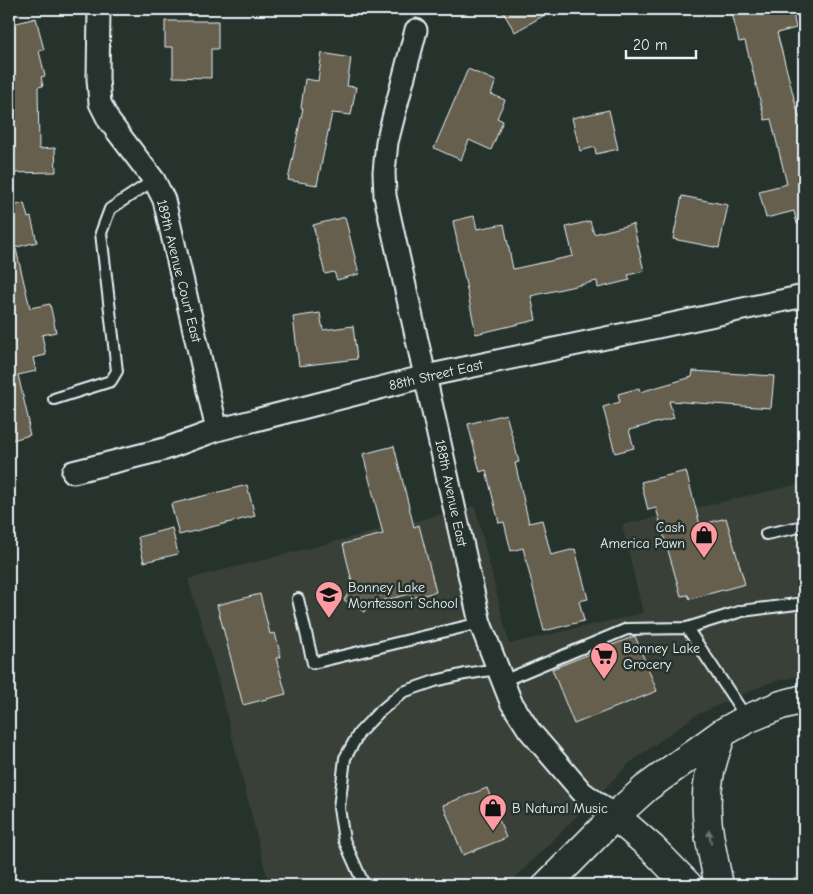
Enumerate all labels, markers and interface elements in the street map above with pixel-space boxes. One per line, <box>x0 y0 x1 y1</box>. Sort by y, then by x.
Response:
scale bar <box>626 28 696 60</box>
text: 20 m <box>633 36 667 54</box>
street label: 189th Avenue Court East <box>153 198 205 345</box>
street label: 88th Street East <box>387 356 486 394</box>
street label: 188th Avenue East <box>431 438 471 549</box>
place label: Cash America Pawn <box>600 519 685 552</box>
shop icon: Cash America Pawn <box>689 520 719 559</box>
place label: Bonney Lake Montessori School <box>348 579 458 612</box>
school or university icon: Bonney Lake Montessori School <box>314 580 344 619</box>
place label: Bonney Lake Grocery <box>623 640 700 673</box>
supermarket icon: Bonney Lake Grocery <box>589 641 619 680</box>
shop icon: B Natural Music <box>478 793 508 832</box>
place label: B Natural Music <box>512 800 608 817</box>
one-way arrow <box>706 829 714 845</box>

